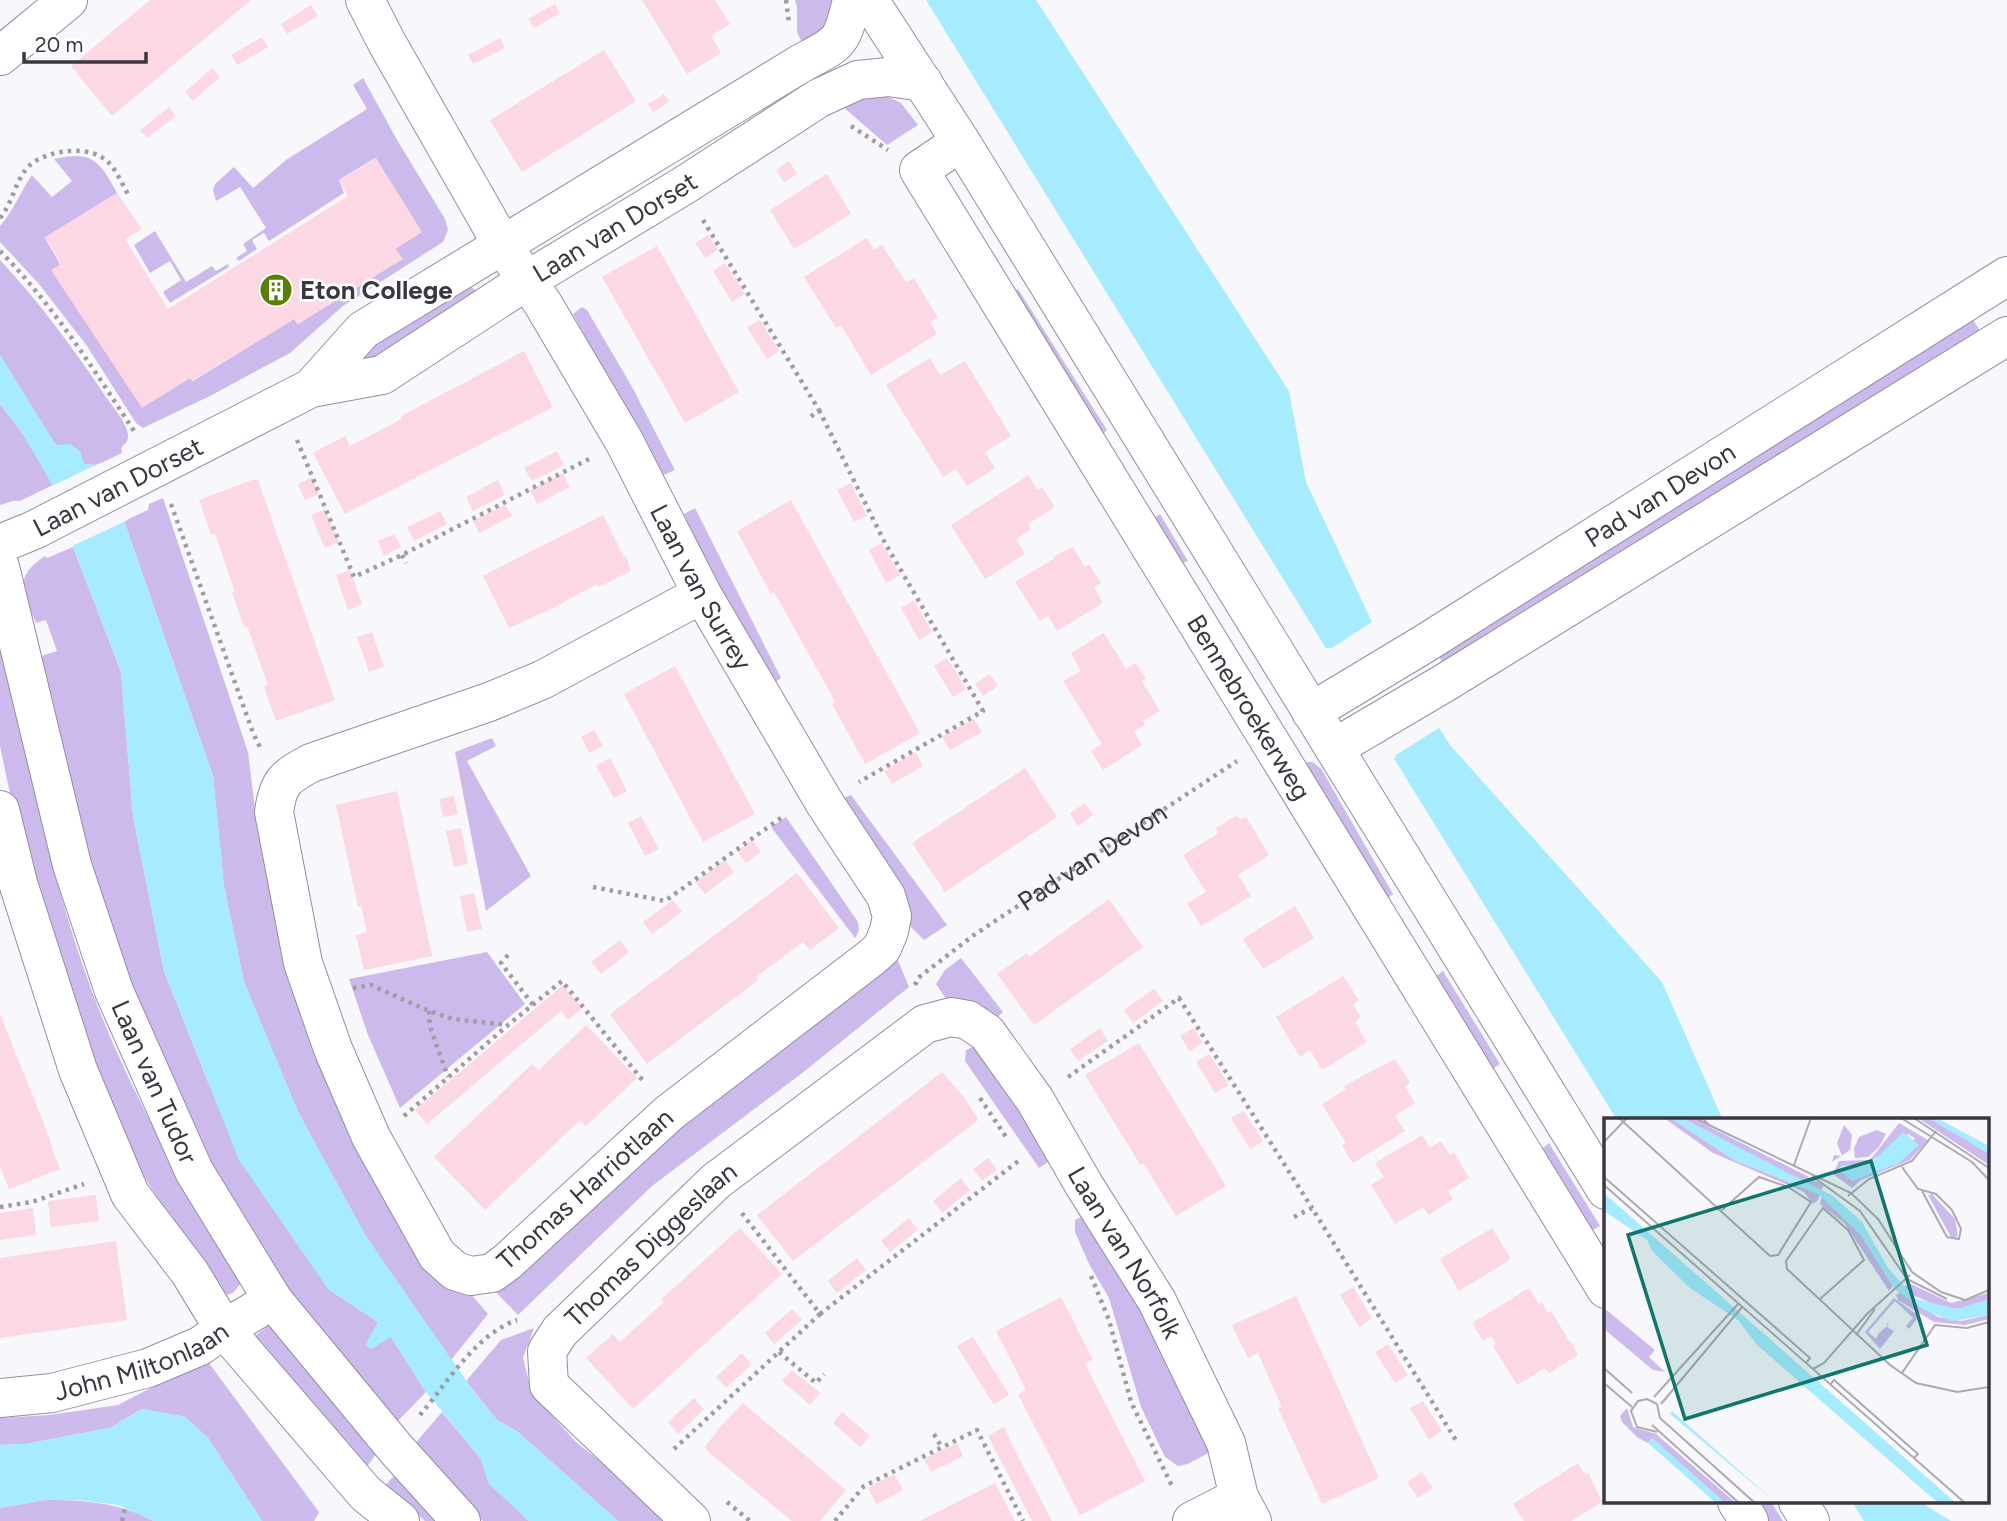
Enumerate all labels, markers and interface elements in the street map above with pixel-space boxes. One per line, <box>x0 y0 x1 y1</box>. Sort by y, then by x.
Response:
scale bar <box>24 21 147 65</box>
text: 20 m <box>35 32 83 57</box>
street label: Laan van Dorset <box>527 165 703 289</box>
building icon: Eton College <box>257 271 295 309</box>
place label: Eton College <box>300 274 453 306</box>
street label: Laan van Dorset <box>28 430 208 544</box>
street label: Pad van Devon <box>1579 436 1741 554</box>
street label: Laan van Surrey <box>643 499 759 676</box>
street label: Bennebroekerweg <box>1180 609 1318 806</box>
street label: Pad van Devon <box>1012 796 1173 918</box>
street label: Laan van Tudor <box>104 995 205 1169</box>
street label: Thomas Harriotlaan <box>490 1102 680 1276</box>
inset map <box>1604 1118 1990 1504</box>
street label: Thomas Diggeslaan <box>558 1155 743 1334</box>
street label: Laan van Norfolk <box>1061 1161 1189 1344</box>
street label: John Miltonlaan <box>51 1315 235 1408</box>

